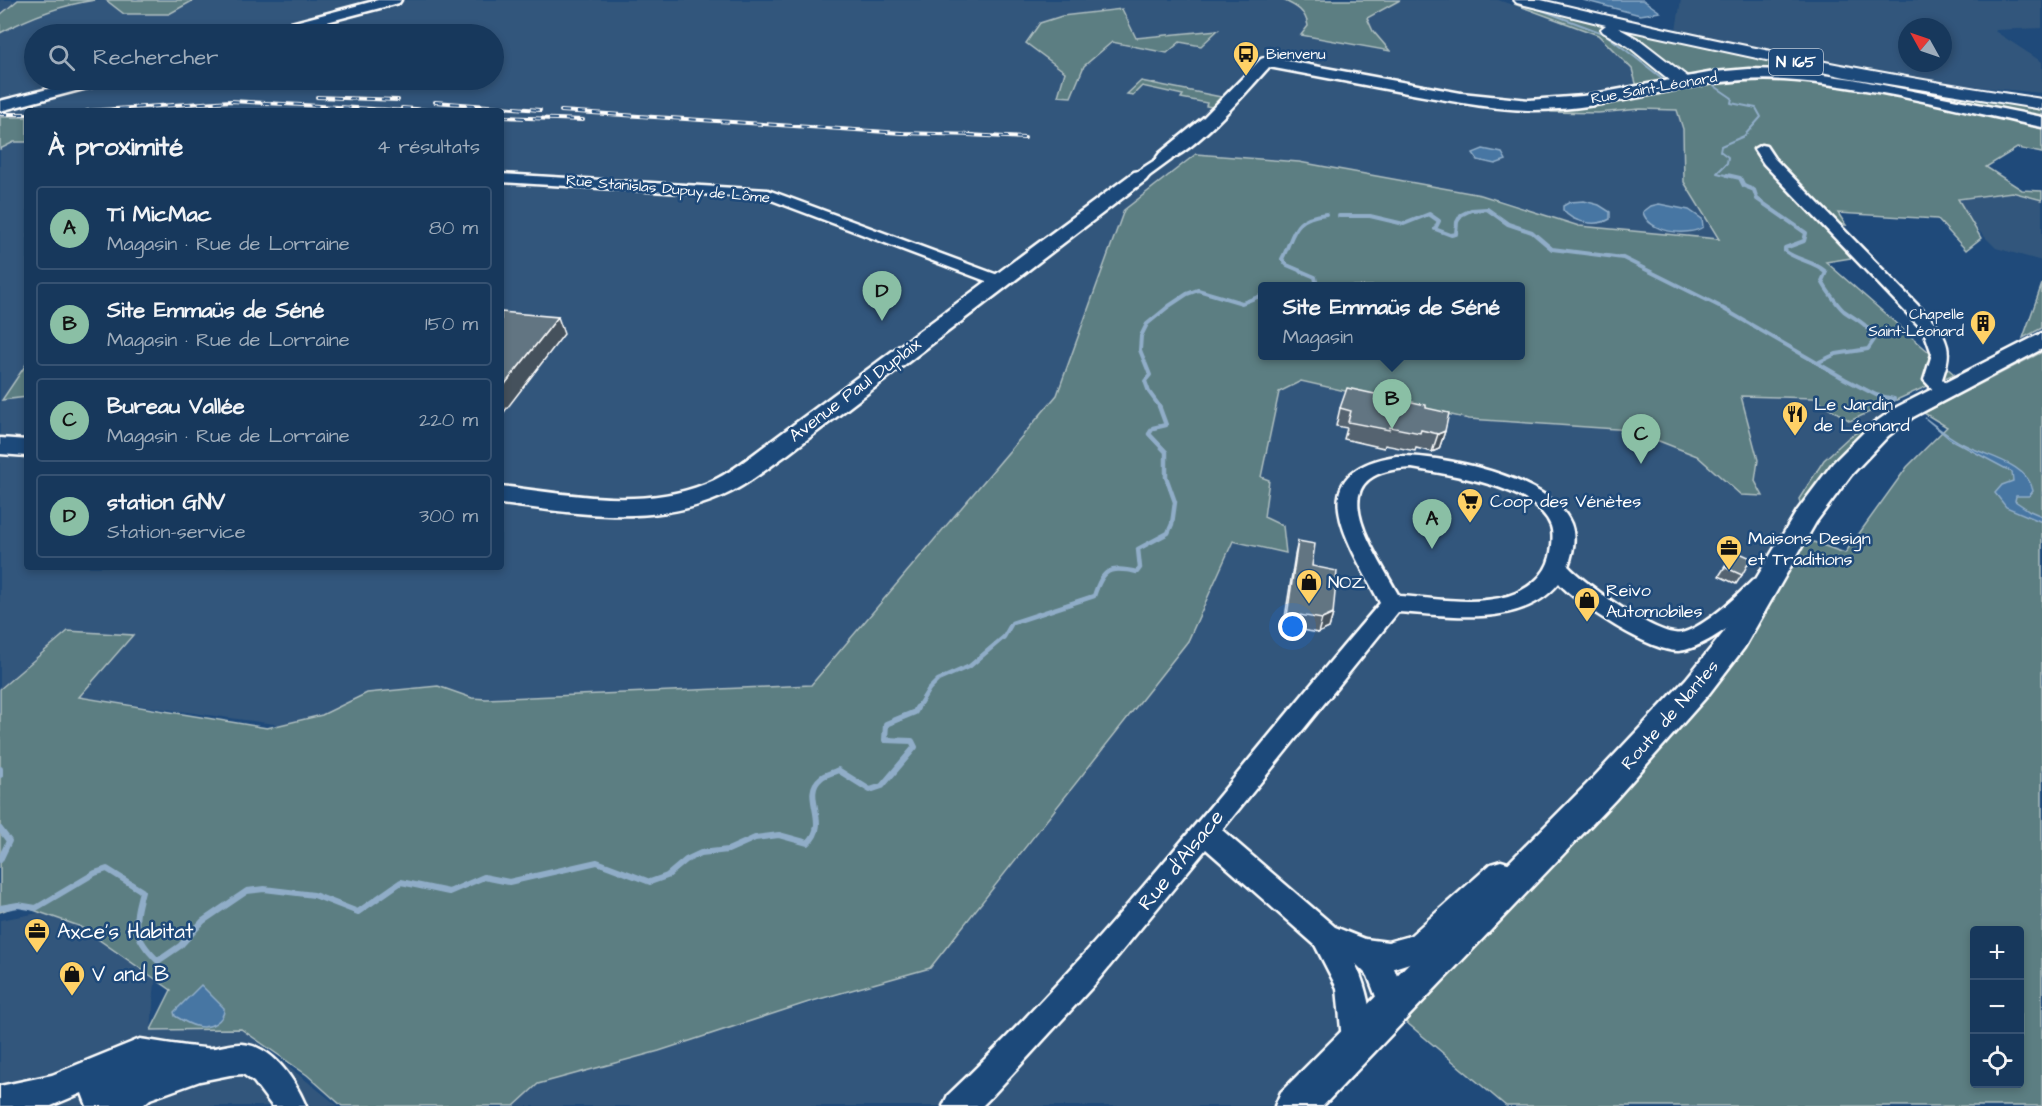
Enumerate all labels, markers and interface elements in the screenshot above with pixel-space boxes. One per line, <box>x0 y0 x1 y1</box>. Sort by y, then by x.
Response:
north arrow <box>1898 18 1952 72</box>
search box <box>24 24 504 90</box>
bus stop icon: Bienvenu <box>1231 39 1261 77</box>
icon: search <box>45 41 78 74</box>
text: Rechercher <box>93 42 218 73</box>
place label: Bienvenu <box>1266 44 1326 65</box>
road number: N 165 <box>1769 49 1823 75</box>
street label: Rue Saint-Léonard <box>1589 66 1719 109</box>
text: À proximité <box>48 129 183 165</box>
text: 4 résultats <box>377 133 480 161</box>
street label: Rue Stanislas Dupuy de Lôme <box>565 170 771 209</box>
text: Ti MicMac <box>107 199 212 230</box>
text: A <box>63 214 76 242</box>
text: 80 m <box>429 214 478 242</box>
text: Magasin · Rue de Lorraine <box>107 230 350 258</box>
pin: D <box>862 272 902 321</box>
popup <box>1258 282 1525 360</box>
text: Site Emmaüs de Séné <box>1283 292 1500 323</box>
text: Site Emmaüs de Séné <box>107 295 325 326</box>
place label: Chapelle Saint-Léonard <box>1868 304 1964 342</box>
building icon: Chapelle Saint-Léonard <box>1968 308 1998 346</box>
text: B <box>62 310 77 338</box>
text: 150 m <box>425 310 478 338</box>
text: Magasin <box>1283 323 1353 351</box>
text: Magasin · Rue de Lorraine <box>107 326 350 354</box>
street label: Avenue Paul Duplaix <box>784 332 927 448</box>
pin: B <box>1372 380 1412 429</box>
text: Bureau Vallée <box>107 391 245 422</box>
place label: Le Jardin de Léonard <box>1814 392 1910 438</box>
restaurant icon: Le Jardin de Léonard <box>1780 399 1810 437</box>
text: C <box>62 406 77 434</box>
text: 220 m <box>419 406 478 434</box>
pin: C <box>1622 414 1660 464</box>
text: Magasin · Rue de Lorraine <box>107 422 350 450</box>
supermarket icon: Coop des Vénètes <box>1455 486 1485 524</box>
text: station GNV <box>107 487 225 518</box>
place label: Coop des Vénètes <box>1490 489 1641 514</box>
pin: A <box>1412 500 1452 549</box>
text: D <box>63 502 76 530</box>
text: 300 m <box>419 502 478 530</box>
text: Station-service <box>107 518 245 546</box>
place label: Maisons Design et Traditions <box>1748 526 1871 572</box>
office icon: Maisons Design et Traditions <box>1714 533 1744 571</box>
shop icon: NOZ <box>1294 567 1324 605</box>
place label: NOZ <box>1328 570 1365 595</box>
place label: Reivo Automobiles <box>1606 578 1703 624</box>
shop icon: Reivo Automobiles <box>1572 585 1602 623</box>
your location <box>1278 612 1307 641</box>
street label: Route de Nantes <box>1615 655 1725 775</box>
street label: Rue d'Alsace <box>1131 803 1231 917</box>
office icon: Axce's Habitat <box>22 916 52 954</box>
place label: Axce's Habitat <box>57 917 194 946</box>
map controls <box>1970 926 2024 1088</box>
button: + <box>1970 926 2024 980</box>
shop icon: V and B <box>57 959 87 997</box>
place label: V and B <box>92 960 169 989</box>
button: − <box>1970 980 2024 1034</box>
button: locate <box>1970 1034 2024 1088</box>

